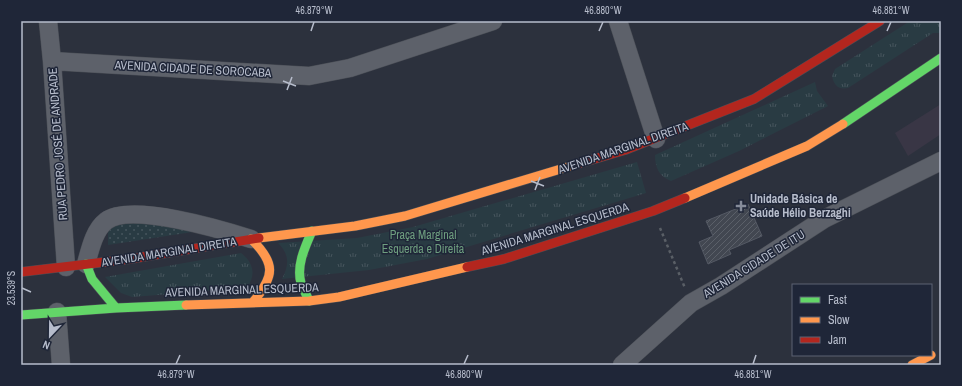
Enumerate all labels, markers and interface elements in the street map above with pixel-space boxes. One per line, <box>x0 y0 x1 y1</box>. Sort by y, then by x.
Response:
text: 46.879°W <box>296 4 333 17</box>
text: 46.880°W <box>585 4 622 17</box>
text: 46.881°W <box>873 4 910 17</box>
street label: AVENIDA CIDADE DE SOROCABA <box>113 57 272 81</box>
street label: RUA PEDRO JOSÉ DE ANDRADE <box>45 67 71 221</box>
street label: AVENIDA MARGINAL DIREITA <box>555 118 691 178</box>
place label: Unidade Básica de Saúde Hélio Berzaghi <box>750 191 851 221</box>
street label: AVENIDA MARGINAL ESQUERDA <box>478 199 631 259</box>
marker: Unidade Básica de Saúde Hélio Berzaghi <box>735 200 747 212</box>
street label: AVENIDA CIDADE DE ITU <box>699 226 808 302</box>
park label: Praça Marginal Esquerda e Direita <box>382 227 465 257</box>
street label: AVENIDA MARGINAL DIREITA <box>99 233 238 271</box>
text: 23.539°S <box>5 270 18 305</box>
street label: AVENIDA MARGINAL ESQUERDA <box>164 279 319 301</box>
legend <box>792 284 932 356</box>
text: Fast <box>828 292 847 308</box>
text: Slow <box>828 312 850 328</box>
north arrow <box>30 316 70 356</box>
text: Jam <box>828 332 847 348</box>
text: N <box>41 338 52 353</box>
text: 46.879°W <box>158 368 195 381</box>
text: 46.880°W <box>446 368 483 381</box>
text: 46.881°W <box>735 368 772 381</box>

